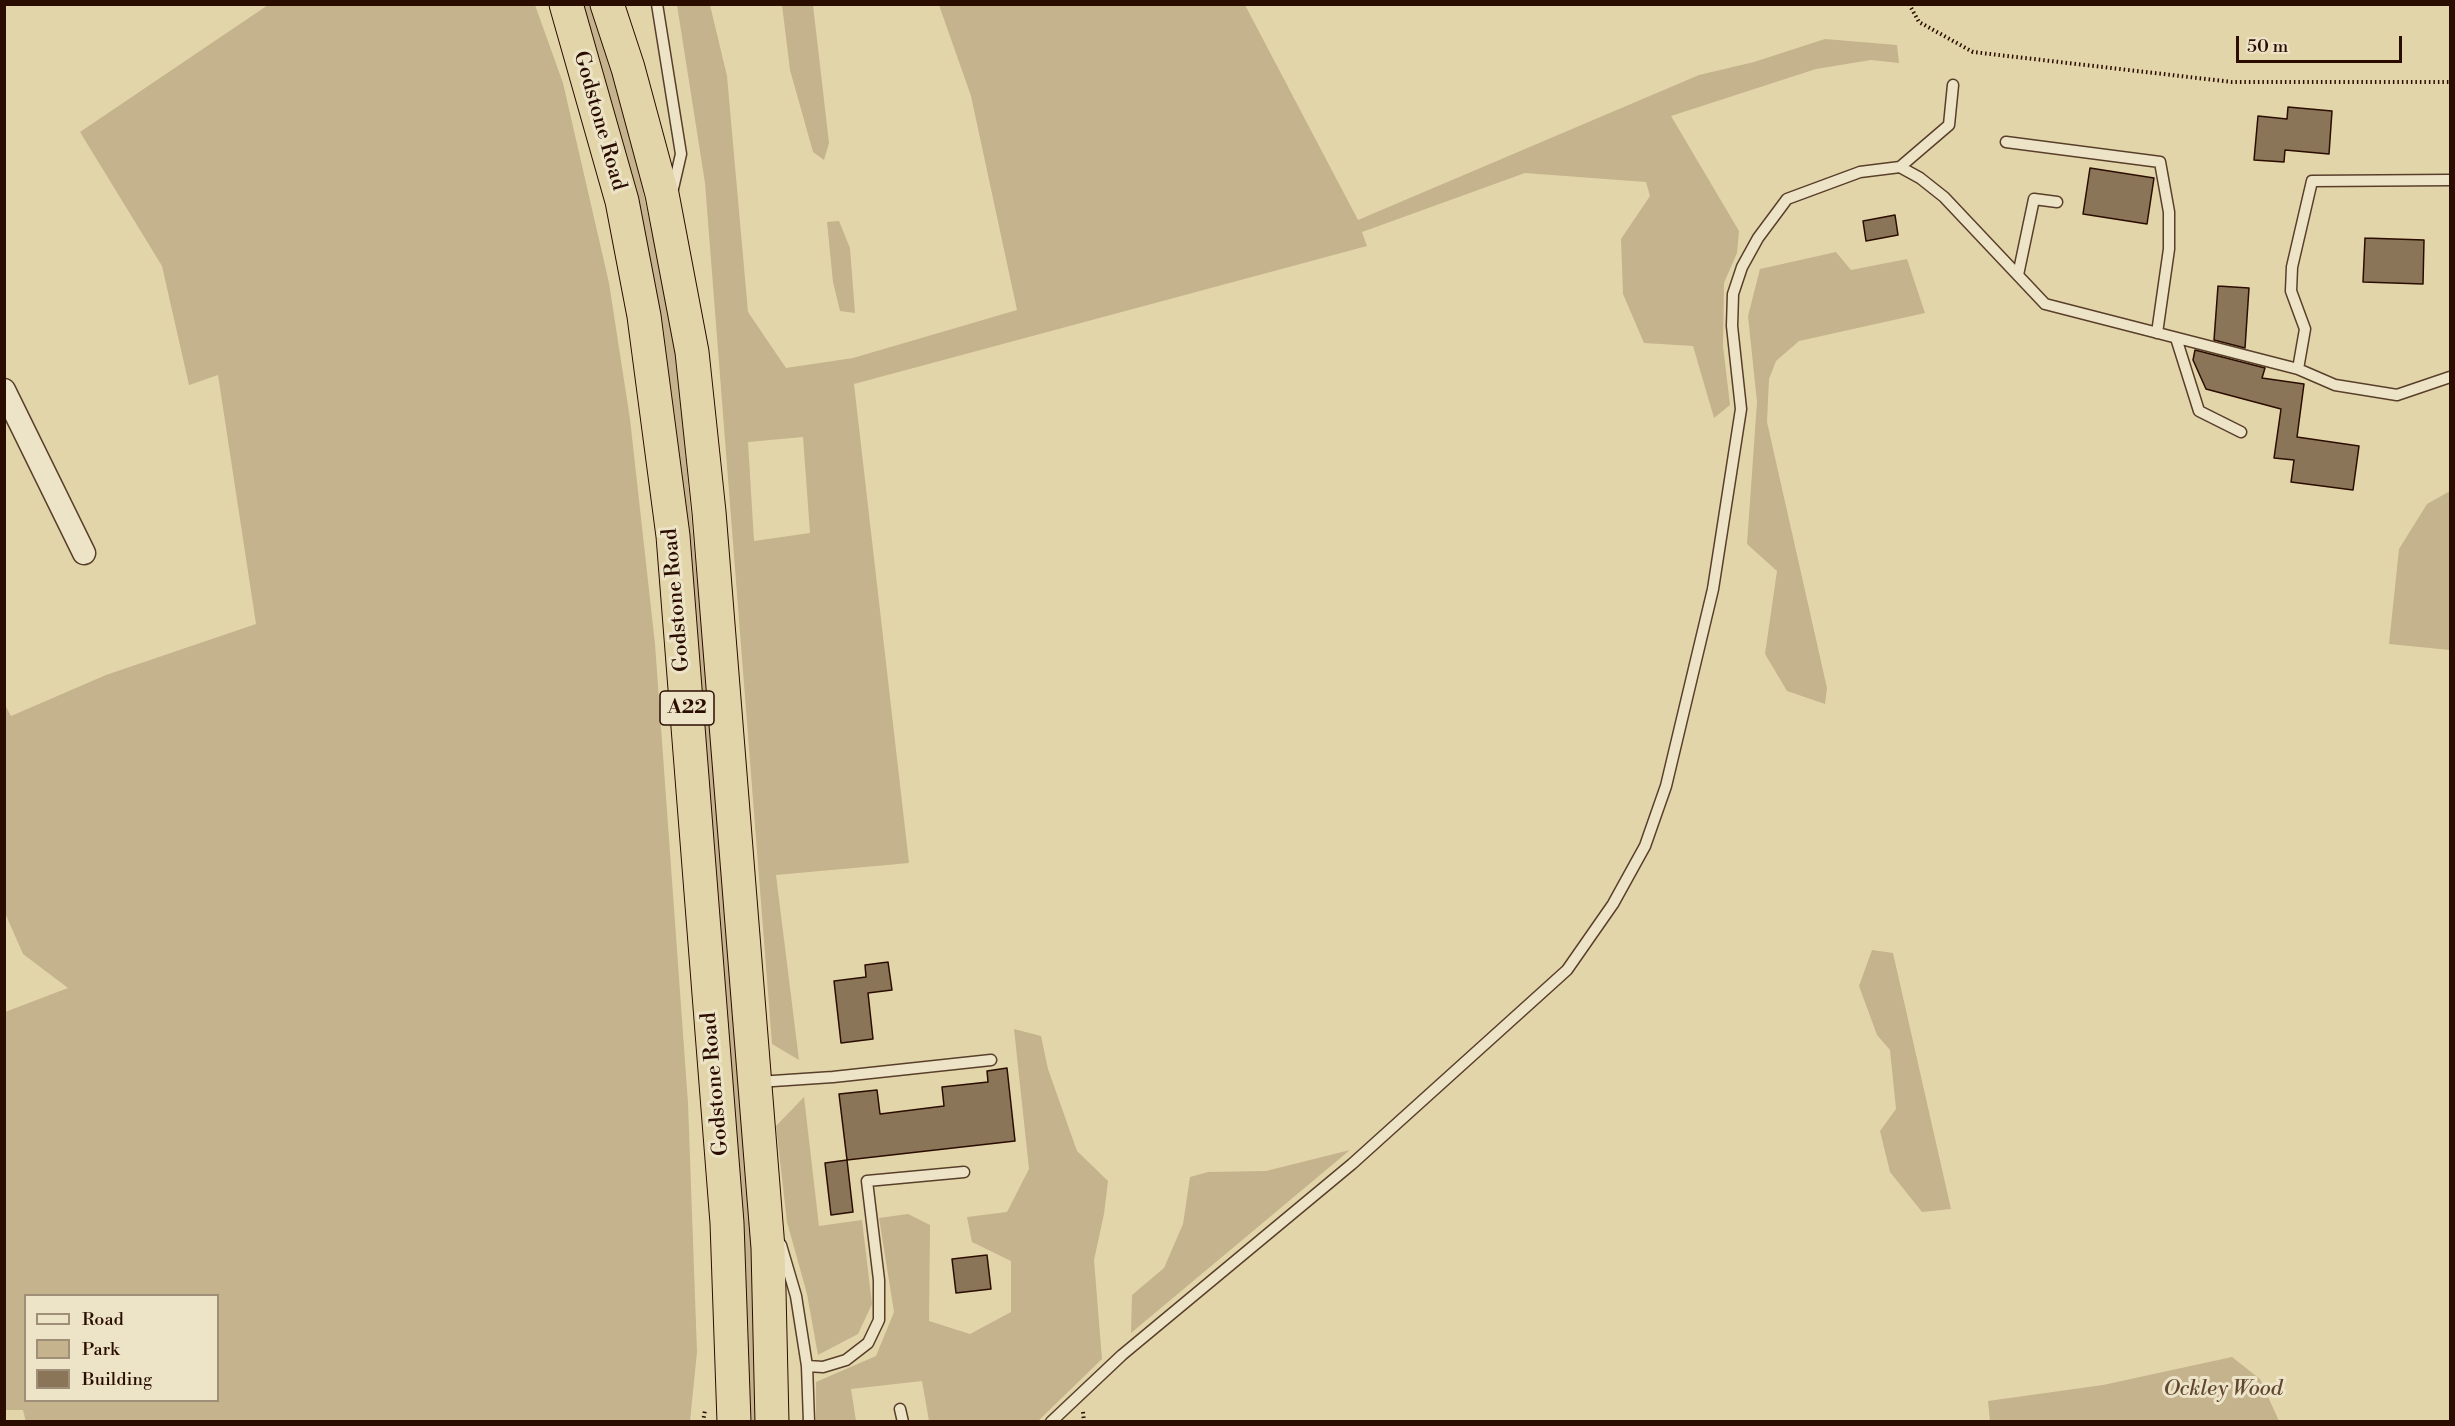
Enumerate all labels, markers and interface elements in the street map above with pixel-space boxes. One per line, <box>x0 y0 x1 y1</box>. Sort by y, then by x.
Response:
scale bar <box>2239 24 2406 62</box>
text: 50 m <box>2247 35 2288 58</box>
street label: Godstone Road <box>567 48 631 194</box>
street label: Godstone Road <box>658 527 696 673</box>
road number: A22 <box>660 691 714 725</box>
street label: Godstone Road <box>697 1011 735 1157</box>
legend <box>24 1294 219 1402</box>
text: Road <box>82 1308 124 1331</box>
text: Park <box>82 1338 119 1361</box>
text: Building <box>82 1368 152 1391</box>
park label: Ockley Wood <box>2163 1377 2283 1403</box>

